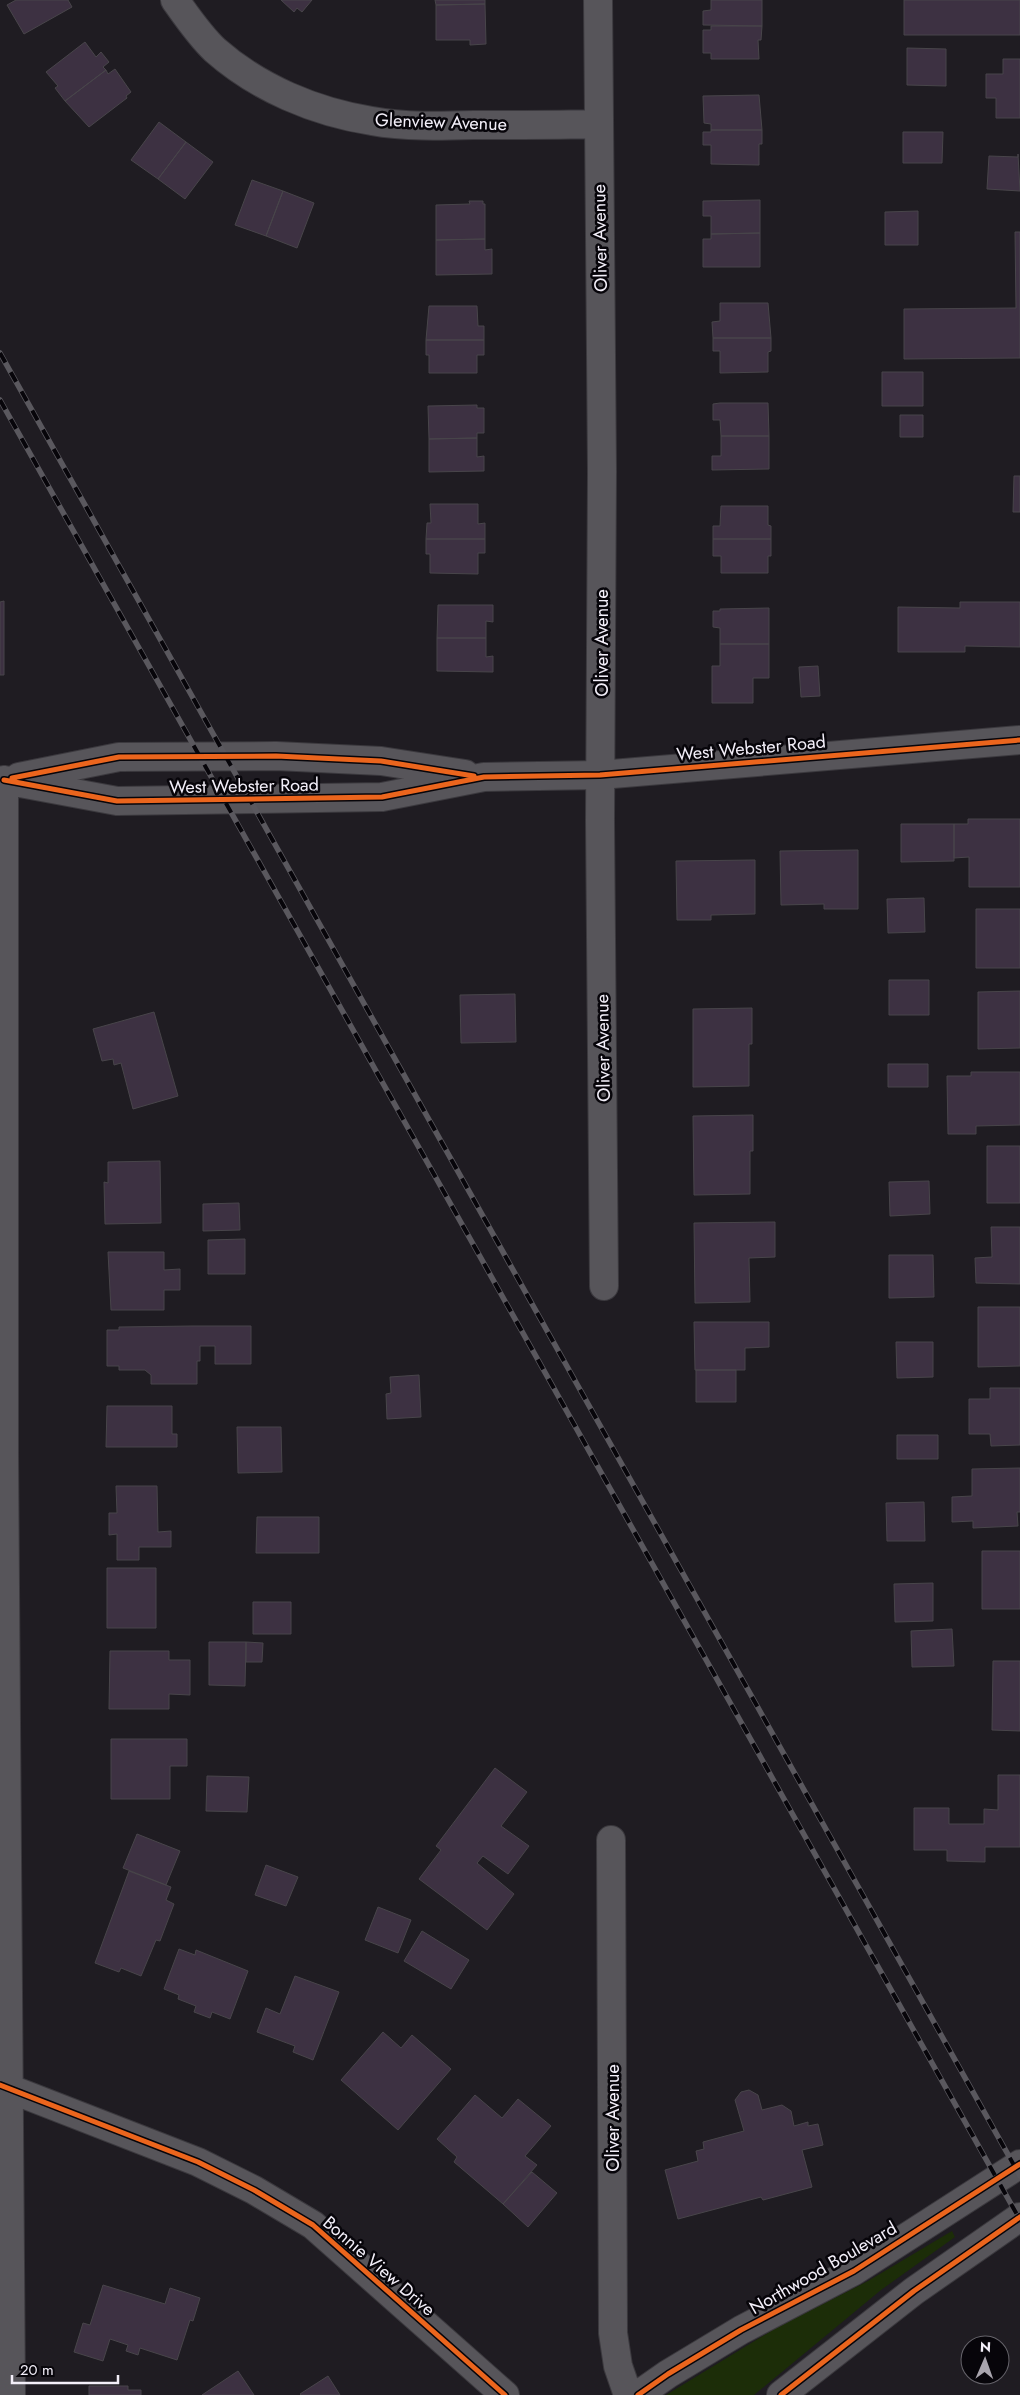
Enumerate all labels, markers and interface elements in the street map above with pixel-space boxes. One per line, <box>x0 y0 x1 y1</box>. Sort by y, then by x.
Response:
street label: Glenview Avenue <box>375 107 507 137</box>
street label: Oliver Avenue <box>586 184 614 292</box>
street label: Oliver Avenue <box>589 589 615 697</box>
street label: West Webster Road <box>675 729 827 767</box>
street label: West Webster Road <box>169 772 319 800</box>
street label: Oliver Avenue <box>589 994 617 1102</box>
street label: Oliver Avenue <box>600 2064 626 2172</box>
street label: Bonnie View Drive <box>317 2210 441 2322</box>
street label: Northwood Boulevard <box>744 2215 902 2321</box>
north arrow <box>960 2335 1010 2385</box>
text: N <box>980 2337 991 2357</box>
scale bar <box>12 2352 119 2384</box>
text: 20 m <box>20 2359 54 2381</box>

